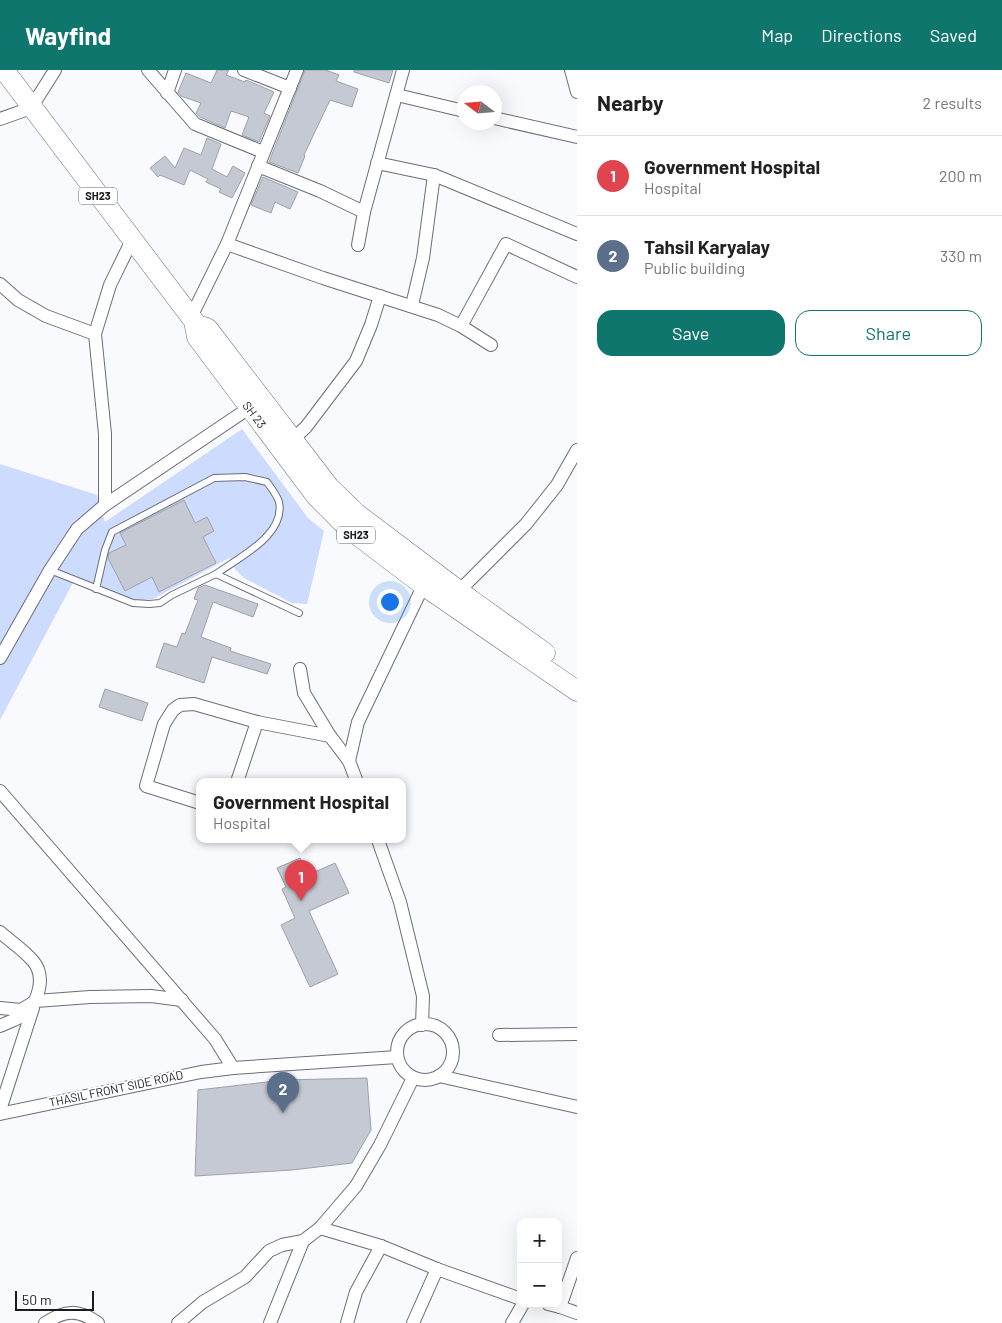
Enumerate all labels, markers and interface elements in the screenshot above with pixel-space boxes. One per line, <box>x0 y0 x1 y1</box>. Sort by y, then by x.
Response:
text: Wayfind <box>25 21 111 50</box>
text: Map <box>761 24 793 46</box>
text: Directions <box>821 24 902 46</box>
text: Saved <box>930 24 977 46</box>
north arrow <box>457 85 502 130</box>
text: Nearby <box>597 90 663 115</box>
text: 2 results <box>923 93 982 112</box>
text: Government Hospital <box>644 155 820 178</box>
text: 1 <box>610 166 616 185</box>
text: 200 m <box>939 166 982 185</box>
text: Hospital <box>644 178 701 197</box>
road number: SH23 <box>79 188 117 204</box>
text: Tahsil Karyalay <box>644 235 770 258</box>
text: 2 <box>609 246 617 265</box>
text: 330 m <box>940 246 982 265</box>
text: Public building <box>644 258 745 277</box>
button: Save <box>597 310 785 356</box>
button: Share <box>795 310 982 356</box>
street label: SH 23 <box>240 398 269 431</box>
road number: SH23 <box>337 526 375 544</box>
your location <box>377 589 403 615</box>
popup <box>196 778 406 843</box>
text: Government Hospital <box>213 790 389 813</box>
text: Hospital <box>213 813 270 832</box>
pin: 1 <box>285 860 317 901</box>
street label: THASIL FRONT SIDE ROAD <box>48 1067 184 1109</box>
pin: 2 <box>267 1072 299 1113</box>
map controls <box>517 1218 562 1308</box>
button: + <box>517 1218 562 1263</box>
button: − <box>517 1263 562 1308</box>
scale bar <box>15 1288 94 1311</box>
text: 50 m <box>22 1291 51 1308</box>

